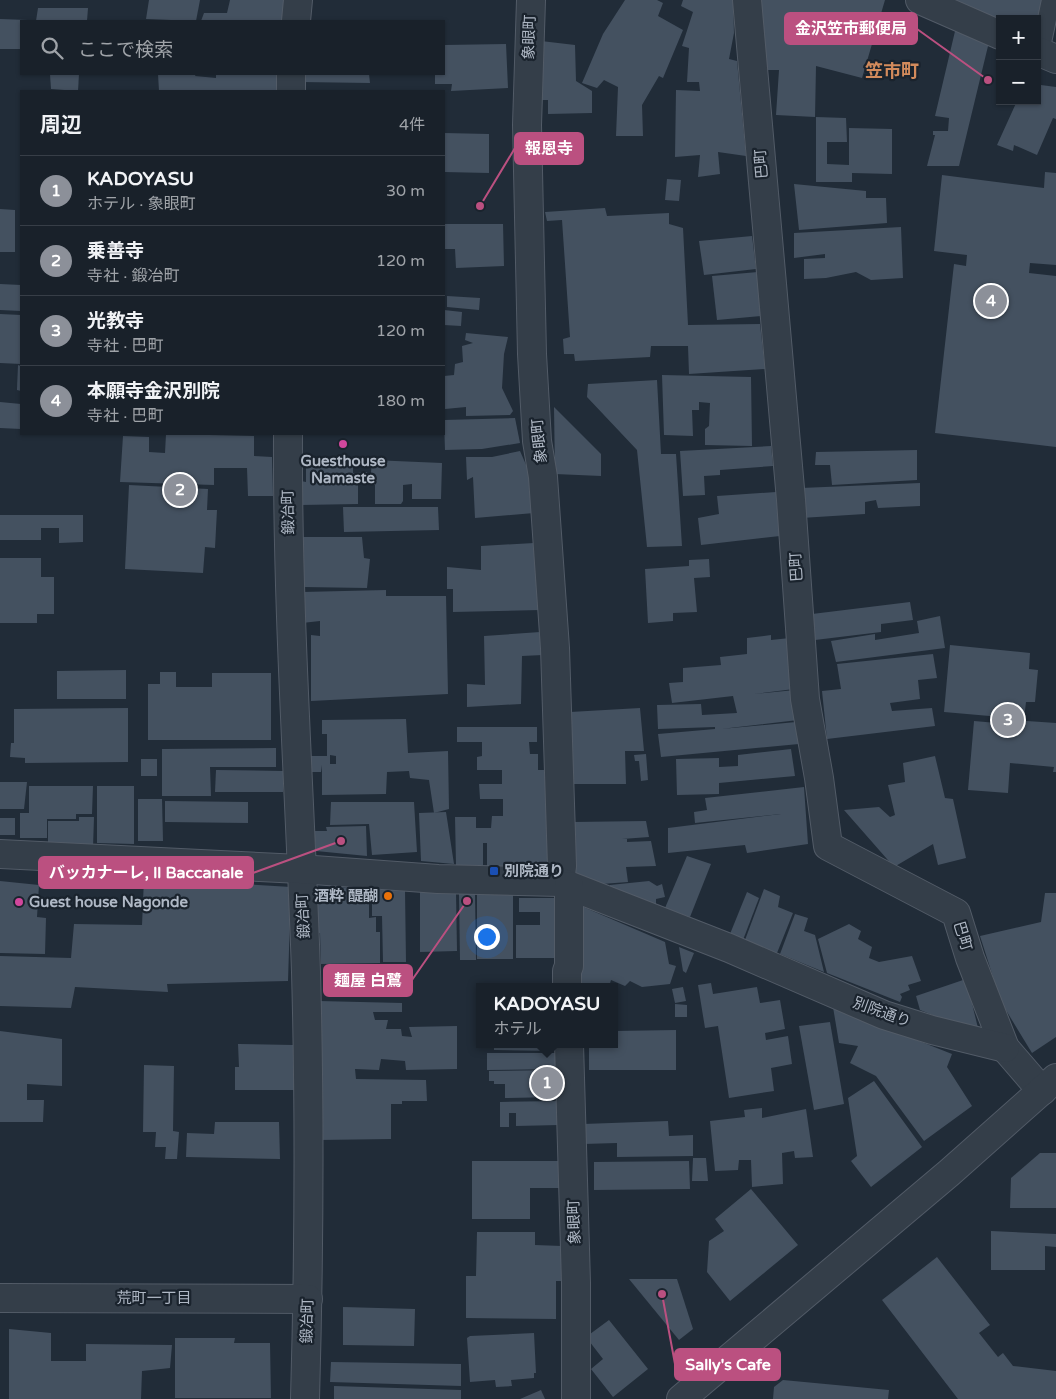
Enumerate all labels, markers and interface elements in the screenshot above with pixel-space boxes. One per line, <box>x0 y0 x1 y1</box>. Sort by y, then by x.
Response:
callout: 金沢笠市郵便局 <box>785 13 917 44</box>
street label: 象眼町 <box>519 14 539 60</box>
map controls <box>996 15 1041 105</box>
button: + <box>996 15 1041 60</box>
text: 金沢笠市郵便局 <box>795 19 907 39</box>
search box <box>20 20 445 75</box>
icon: search <box>38 34 66 62</box>
text: ここで検索 <box>78 39 173 61</box>
district label: 笠市町 <box>865 60 919 82</box>
button: − <box>996 60 1041 105</box>
text: 周辺 <box>40 113 82 138</box>
text: 4件 <box>399 115 425 135</box>
callout: 報恩寺 <box>515 133 583 164</box>
text: 報恩寺 <box>525 139 573 159</box>
street label: 巴町 <box>751 148 771 180</box>
text: KADOYASU <box>87 168 194 190</box>
text: 1 <box>51 181 61 201</box>
text: 30 m <box>386 181 425 201</box>
text: ホテル · 象眼町 <box>87 194 195 214</box>
text: 乗善寺 <box>87 240 144 262</box>
text: 2 <box>51 251 61 271</box>
text: 120 m <box>376 251 425 271</box>
text: 寺社 · 鍛冶町 <box>87 266 179 286</box>
pin: 4 <box>975 282 1007 320</box>
text: 光教寺 <box>87 310 144 332</box>
text: 3 <box>51 321 61 341</box>
text: 120 m <box>376 321 425 341</box>
text: 寺社 · 巴町 <box>87 336 163 356</box>
text: 本願寺金沢別院 <box>87 380 220 402</box>
text: 4 <box>51 391 61 411</box>
text: 180 m <box>376 391 425 411</box>
text: 寺社 · 巴町 <box>87 406 163 426</box>
street label: 象眼町 <box>528 418 550 464</box>
marker: Guesthouse Namaste <box>337 438 349 450</box>
place label: Guesthouse Namaste <box>301 452 386 487</box>
pin: 2 <box>164 471 196 509</box>
street label: 鍛冶町 <box>279 489 297 535</box>
street label: 巴町 <box>786 551 806 583</box>
pin: 3 <box>992 701 1024 739</box>
callout: バッカナーレ, Il Baccanale <box>39 857 253 888</box>
place label: 別院通り <box>504 862 564 880</box>
text: バッカナーレ, Il Baccanale <box>49 863 243 883</box>
marker: 別院通り <box>488 865 500 877</box>
place label: 酒粋 醍醐 <box>314 887 378 905</box>
marker: 酒粋 醍醐 <box>382 890 394 902</box>
place label: Guest house Nagonde <box>29 893 188 912</box>
street label: 鍛冶町 <box>293 893 313 939</box>
marker: Guest house Nagonde <box>13 896 25 908</box>
street label: 巴町 <box>950 919 976 953</box>
your location <box>474 924 500 950</box>
callout: 麺屋 白鷺 <box>324 965 412 996</box>
text: 麺屋 白鷺 <box>334 971 402 991</box>
popup <box>476 983 618 1048</box>
text: KADOYASU <box>494 993 600 1015</box>
street label: 別院通り <box>851 993 913 1031</box>
text: ホテル <box>494 1019 542 1039</box>
pin: 1 <box>531 1064 563 1102</box>
street label: 象眼町 <box>564 1199 584 1245</box>
street label: 荒町一丁目 <box>116 1289 192 1307</box>
street label: 鍛冶町 <box>298 1298 316 1344</box>
callout: Sally's Cafe <box>675 1349 780 1380</box>
text: Sally's Cafe <box>685 1355 771 1375</box>

